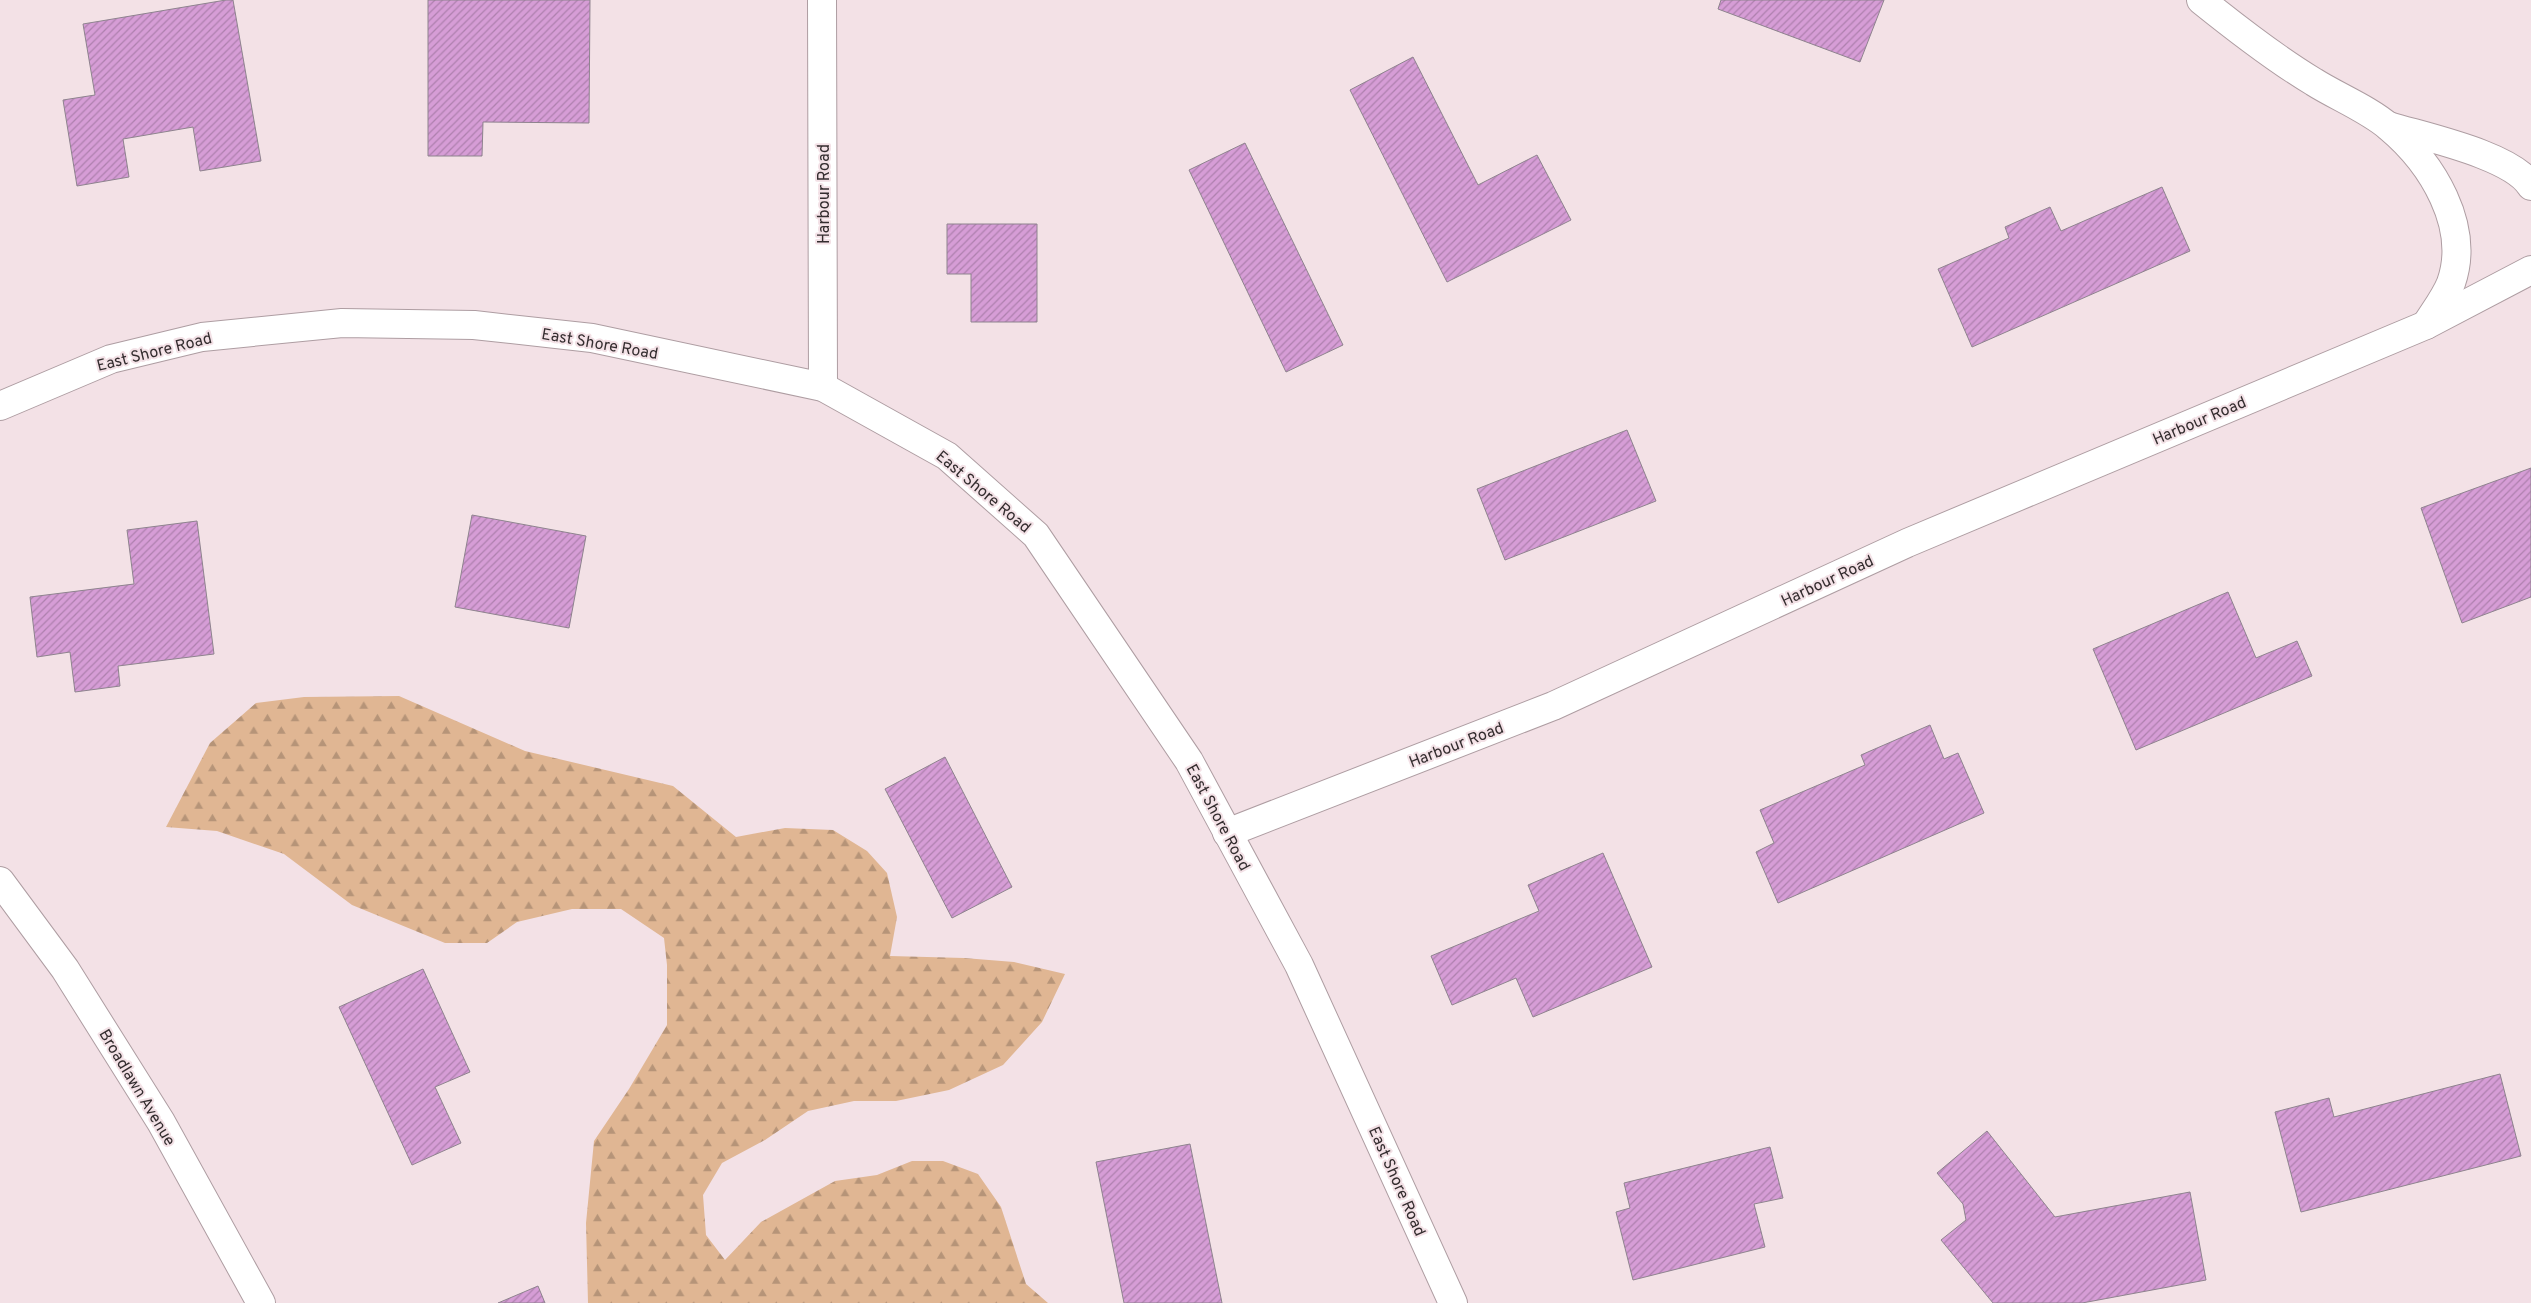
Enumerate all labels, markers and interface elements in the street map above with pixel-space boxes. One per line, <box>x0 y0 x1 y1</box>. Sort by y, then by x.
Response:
street label: Harbour Road <box>815 144 835 244</box>
street label: East Shore Road <box>540 325 659 365</box>
street label: East Shore Road <box>95 329 214 377</box>
street label: Harbour Road <box>2150 393 2250 451</box>
street label: East Shore Road <box>931 447 1034 538</box>
street label: Harbour Road <box>1778 552 1877 612</box>
street label: Harbour Road <box>1407 719 1507 773</box>
street label: East Shore Road <box>1181 761 1254 875</box>
street label: Broadlawn Avenue <box>94 1026 179 1150</box>
street label: East Shore Road <box>1363 1124 1429 1240</box>

